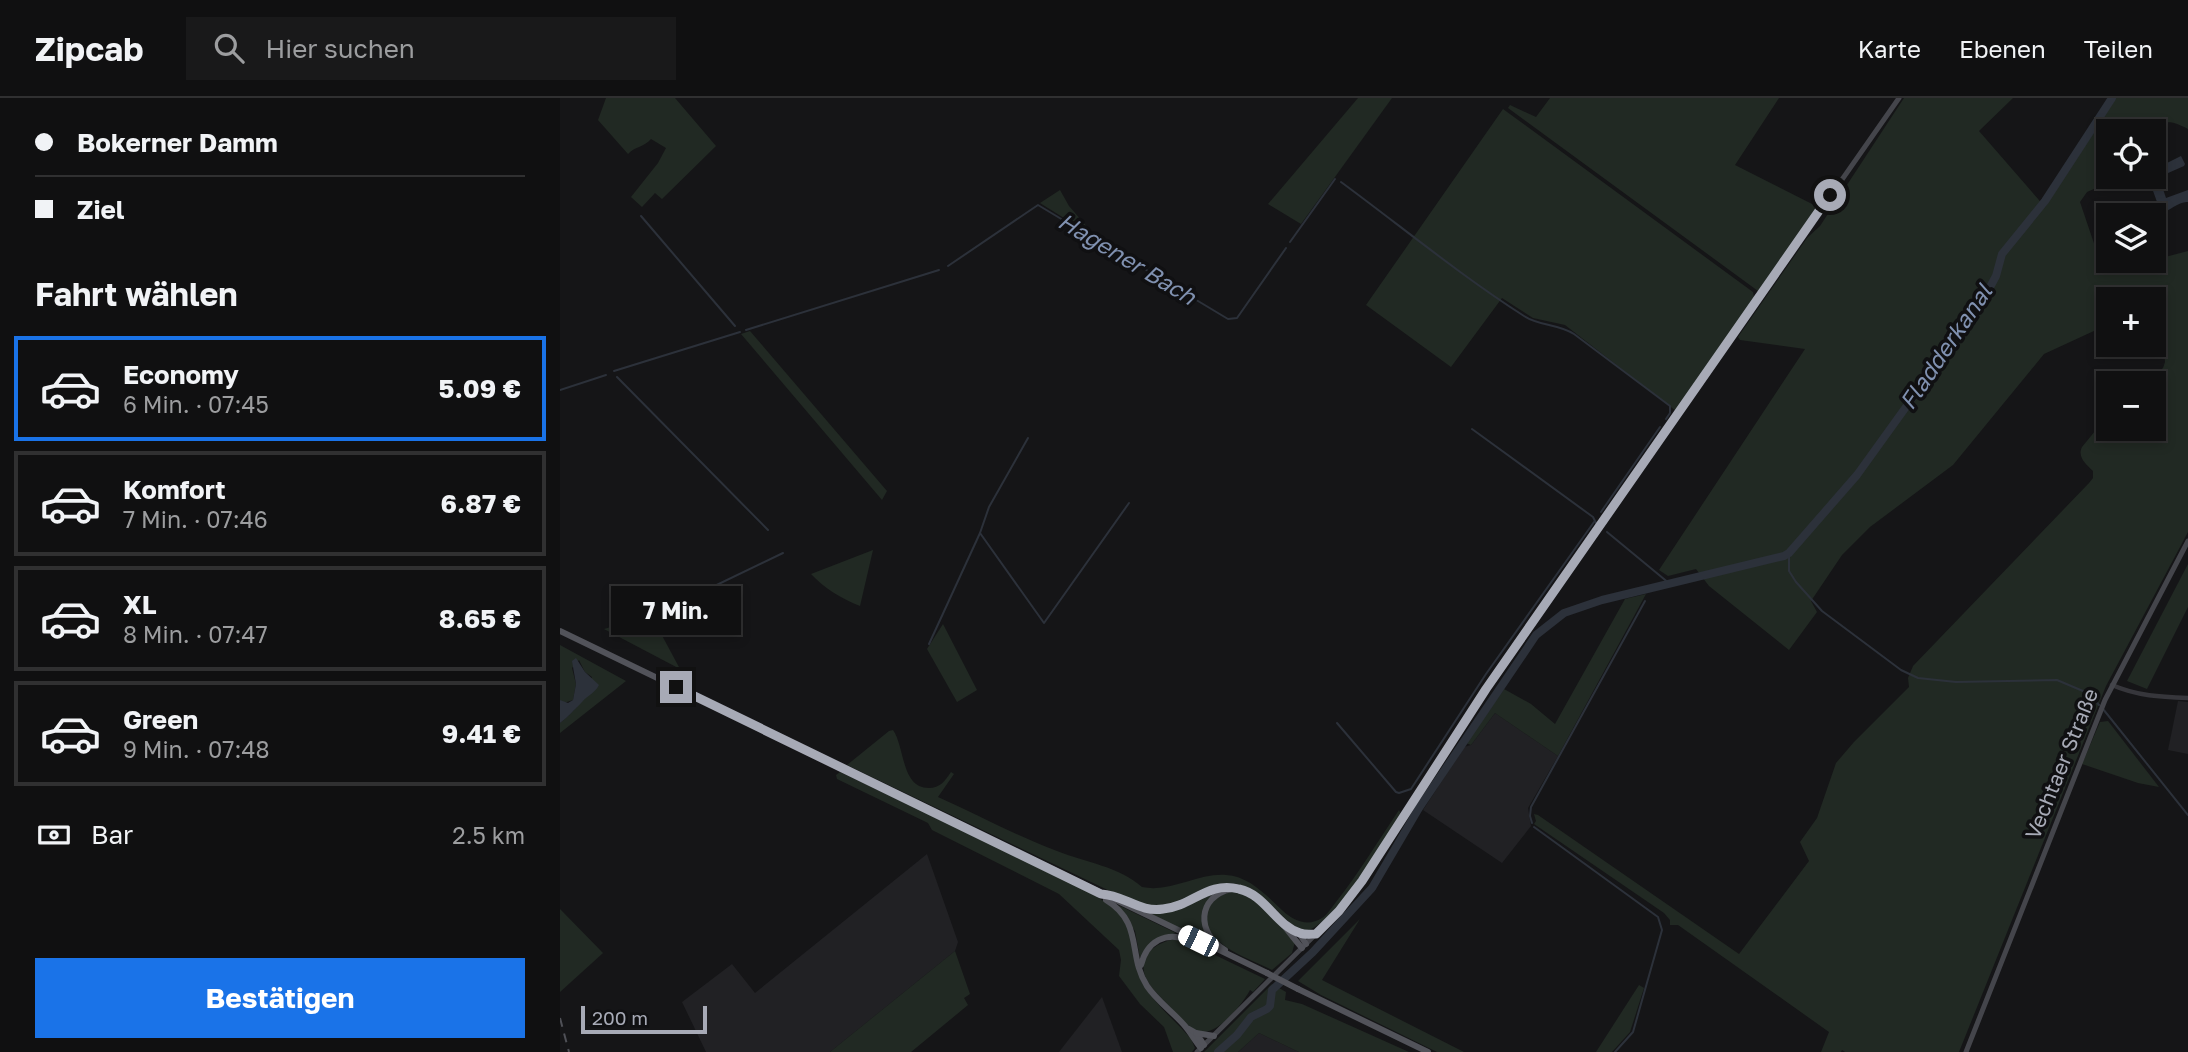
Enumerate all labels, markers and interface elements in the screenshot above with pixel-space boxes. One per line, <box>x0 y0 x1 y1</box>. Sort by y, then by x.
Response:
search box <box>186 17 676 80</box>
text: Zipcab <box>35 29 144 68</box>
icon: search <box>210 29 248 67</box>
text: Hier suchen <box>266 33 415 64</box>
text: Karte <box>1858 34 1921 63</box>
text: Ebenen <box>1959 34 2046 63</box>
text: Teilen <box>2084 34 2153 63</box>
map controls <box>2096 119 2166 441</box>
button: locate <box>2096 119 2166 189</box>
text: Bokerner Damm <box>77 127 278 158</box>
route start <box>1814 179 1846 211</box>
text: Ziel <box>77 194 125 225</box>
button: layers <box>2096 203 2166 273</box>
water label: Hagener Bach <box>1054 206 1202 311</box>
text: Fahrt wählen <box>35 275 238 313</box>
water label: Fladderkanal <box>1893 277 1998 414</box>
button: + <box>2096 287 2166 357</box>
icon: car <box>39 357 102 420</box>
text: Economy <box>123 359 239 390</box>
button: − <box>2096 371 2166 441</box>
text: 5.09 € <box>439 373 521 404</box>
text: 6 Min. · 07:45 <box>123 390 269 418</box>
icon: car <box>39 472 102 535</box>
text: Komfort <box>123 474 226 505</box>
text: 6.87 € <box>441 488 521 519</box>
text: 7 Min. · 07:46 <box>123 505 268 533</box>
callout: 7 Min. <box>611 586 741 634</box>
icon: car <box>39 587 102 650</box>
text: XL <box>123 589 157 620</box>
text: 7 Min. <box>643 596 709 624</box>
text: 8.65 € <box>439 603 521 634</box>
text: 8 Min. · 07:47 <box>123 620 268 648</box>
route end <box>660 671 692 703</box>
street label: Vechtaer Straße <box>2019 684 2103 843</box>
icon: car <box>39 702 102 765</box>
text: Green <box>123 704 198 735</box>
text: 9.41 € <box>442 718 521 749</box>
text: 9 Min. · 07:48 <box>123 735 269 763</box>
icon: cash <box>35 816 73 854</box>
text: Bar <box>91 819 133 850</box>
text: 2.5 km <box>452 821 525 849</box>
car <box>1175 922 1222 960</box>
button: Bestätigen <box>35 958 525 1038</box>
scale bar <box>581 1003 707 1035</box>
text: 200 m <box>592 1006 648 1029</box>

